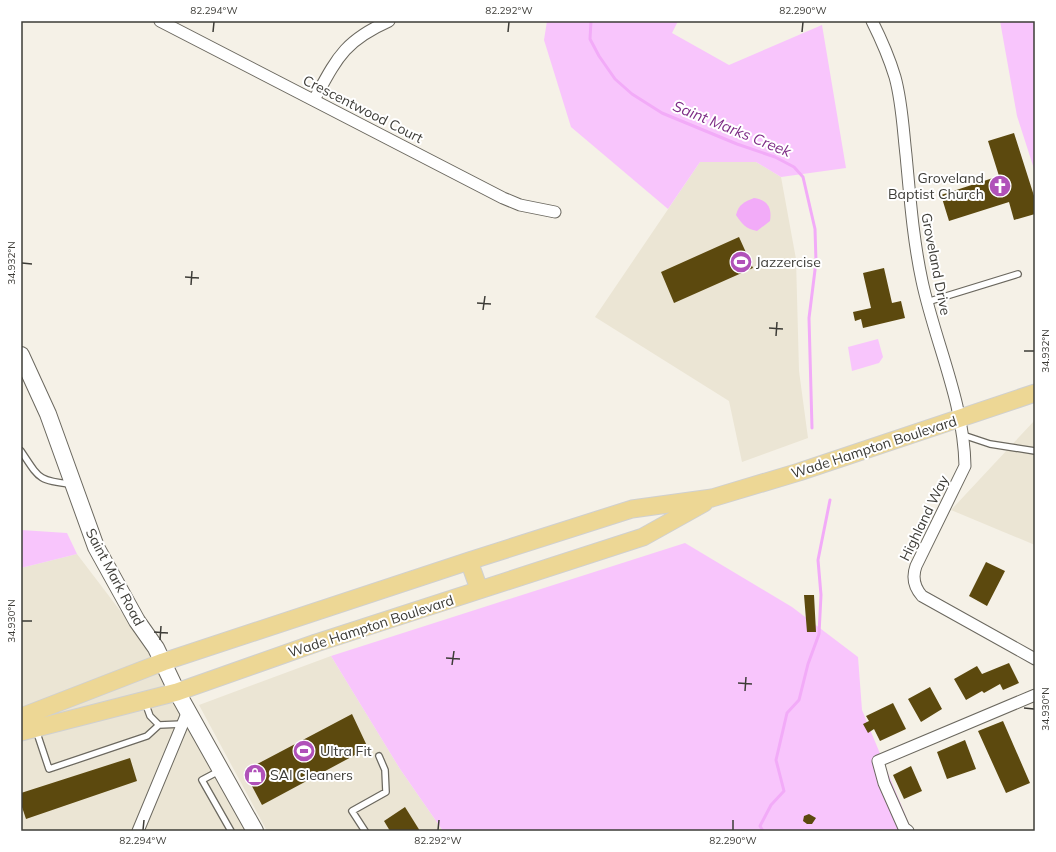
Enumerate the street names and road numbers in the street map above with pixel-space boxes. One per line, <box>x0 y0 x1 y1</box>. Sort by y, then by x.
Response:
street label: Crescentwood Court <box>300 71 426 147</box>
street label: Groveland Drive <box>917 211 955 317</box>
street label: Wade Hampton Boulevard <box>789 412 959 482</box>
street label: Highland Way <box>895 472 953 564</box>
street label: Saint Mark Road <box>82 525 148 629</box>
street label: Wade Hampton Boulevard <box>286 591 456 661</box>

